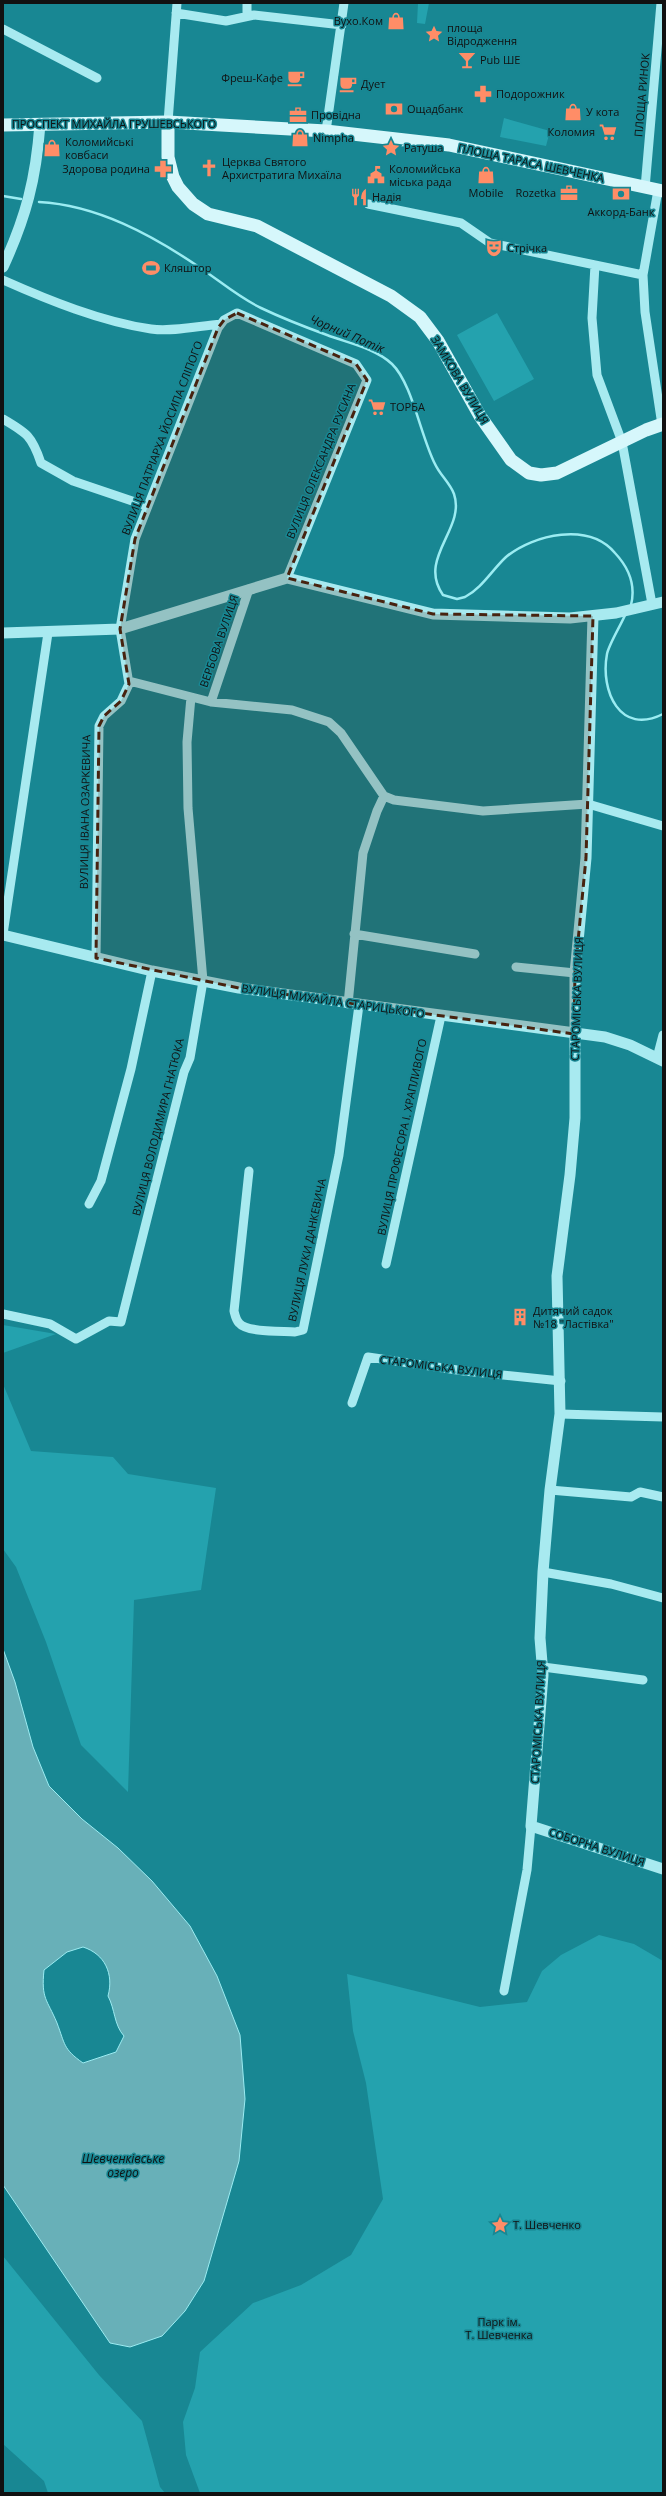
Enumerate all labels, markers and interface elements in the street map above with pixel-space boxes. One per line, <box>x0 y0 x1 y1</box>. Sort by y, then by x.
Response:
shop icon: Вухо.Ком <box>386 11 406 31</box>
place label: Вухо.Ком <box>334 13 383 28</box>
place label: площа Відродження <box>447 20 517 48</box>
place icon: площа Відродження <box>424 24 444 44</box>
bar icon: Pub ШЕ <box>457 50 477 70</box>
place label: Pub ШЕ <box>480 52 520 67</box>
street label: ПЛОЩА РИНОК <box>630 52 653 137</box>
cafe icon: Фреш-Кафе <box>286 68 306 88</box>
place label: Фреш-Кафе <box>221 70 283 85</box>
cafe icon: Дует <box>338 74 358 94</box>
place label: Дует <box>361 76 385 91</box>
pharmacy icon: Подорожник <box>473 84 493 104</box>
place label: Подорожник <box>496 86 565 101</box>
bank icon: Ощадбанк <box>384 99 404 119</box>
place label: Ощадбанк <box>407 101 463 116</box>
shop icon: У кота <box>563 102 583 122</box>
place label: У кота <box>586 104 619 119</box>
office icon: Провідна <box>288 105 308 125</box>
place label: Провідна <box>311 107 361 122</box>
street label: ПРОСПЕКТ МИХАЙЛА ГРУШЕВСЬКОГО <box>12 116 216 131</box>
supermarket icon: Коломия <box>598 122 618 142</box>
place label: Коломия <box>548 124 595 139</box>
shop icon: Nimpha <box>290 128 310 148</box>
place label: Nimpha <box>313 130 354 145</box>
place label: Коломийські ковбаси <box>65 134 134 162</box>
shop icon: Коломийські ковбаси <box>42 138 62 158</box>
place icon: Ратуша <box>381 138 401 158</box>
place label: Ратуша <box>404 140 443 155</box>
street label: ПЛОЩА ТАРАСА ШЕВЧЕНКА <box>457 140 606 185</box>
place label: Церква Святого Архистратига Михаїла <box>222 154 342 182</box>
church icon: Церква Святого Архистратига Михаїла <box>199 158 219 178</box>
pharmacy icon: Здорова родина <box>153 159 173 179</box>
place label: Здорова родина <box>62 161 150 176</box>
place label: Коломийська міська рада <box>389 161 461 189</box>
public building icon: Коломийська міська рада <box>366 165 386 185</box>
shop icon: Mobile <box>476 165 496 185</box>
office icon: Rozetka <box>559 183 579 203</box>
bank icon: Аккорд-Банк <box>611 184 631 204</box>
place label: Mobile <box>469 185 503 200</box>
place label: Rozetka <box>515 185 556 200</box>
restaurant icon: Надія <box>349 187 369 207</box>
place label: Надія <box>372 189 401 204</box>
place label: Аккорд-Банк <box>587 204 655 219</box>
theatre icon: Стрічка <box>484 238 504 258</box>
place label: Стрічка <box>507 240 547 255</box>
sports icon: Кляштор <box>141 258 161 278</box>
place label: Кляштор <box>164 260 212 275</box>
water label: Чорний Потік <box>307 310 388 357</box>
street label: ЗАМКОВА ВУЛИЦЯ <box>428 333 493 427</box>
street label: ВУЛИЦЯ ПАТРІАРХА ЙОСИПА СЛІПОГО <box>117 339 206 537</box>
street label: ВУЛИЦЯ ОЛЕКСАНДРА РУСИНА <box>282 381 359 541</box>
supermarket icon: ТОРБА <box>367 397 387 417</box>
place label: ТОРБА <box>390 399 425 414</box>
street label: ВЕРБОВА ВУЛИЦЯ <box>196 592 241 689</box>
street label: ВУЛИЦЯ ІВАНА ОЗАРКЕВИЧА <box>76 735 93 889</box>
street label: СТАРОМІСЬКА ВУЛИЦЯ <box>567 937 586 1061</box>
street label: ВУЛИЦЯ МИХАЙЛА СТАРИЦЬКОГО <box>240 980 426 1021</box>
street label: ВУЛИЦЯ ВОЛОДИМИРА ГНАТЮКА <box>128 1036 187 1217</box>
street label: ВУЛИЦЯ ПРОФЕСОРА І. ХРАПЛИВОГО <box>373 1037 430 1237</box>
street label: ВУЛИЦЯ ЛУКИ ДАНКЕВИЧА <box>284 1177 329 1323</box>
place label: Дитячий садок №18 "Ластівка" <box>533 1303 614 1331</box>
building icon: Дитячий садок №18 "Ластівка" <box>510 1307 530 1327</box>
street label: СТАРОМІСЬКА ВУЛИЦЯ <box>379 1352 503 1381</box>
street label: СТАРОМІСЬКА ВУЛИЦЯ <box>527 1660 548 1784</box>
street label: СОБОРНА ВУЛИЦЯ <box>547 1824 647 1869</box>
water label: Шевченківське озеро <box>82 2150 164 2181</box>
place icon: Т. Шевченко <box>490 2215 510 2235</box>
place label: Т. Шевченко <box>513 2217 581 2232</box>
park label: Парк ім. Т. Шевченка <box>465 2314 533 2342</box>

